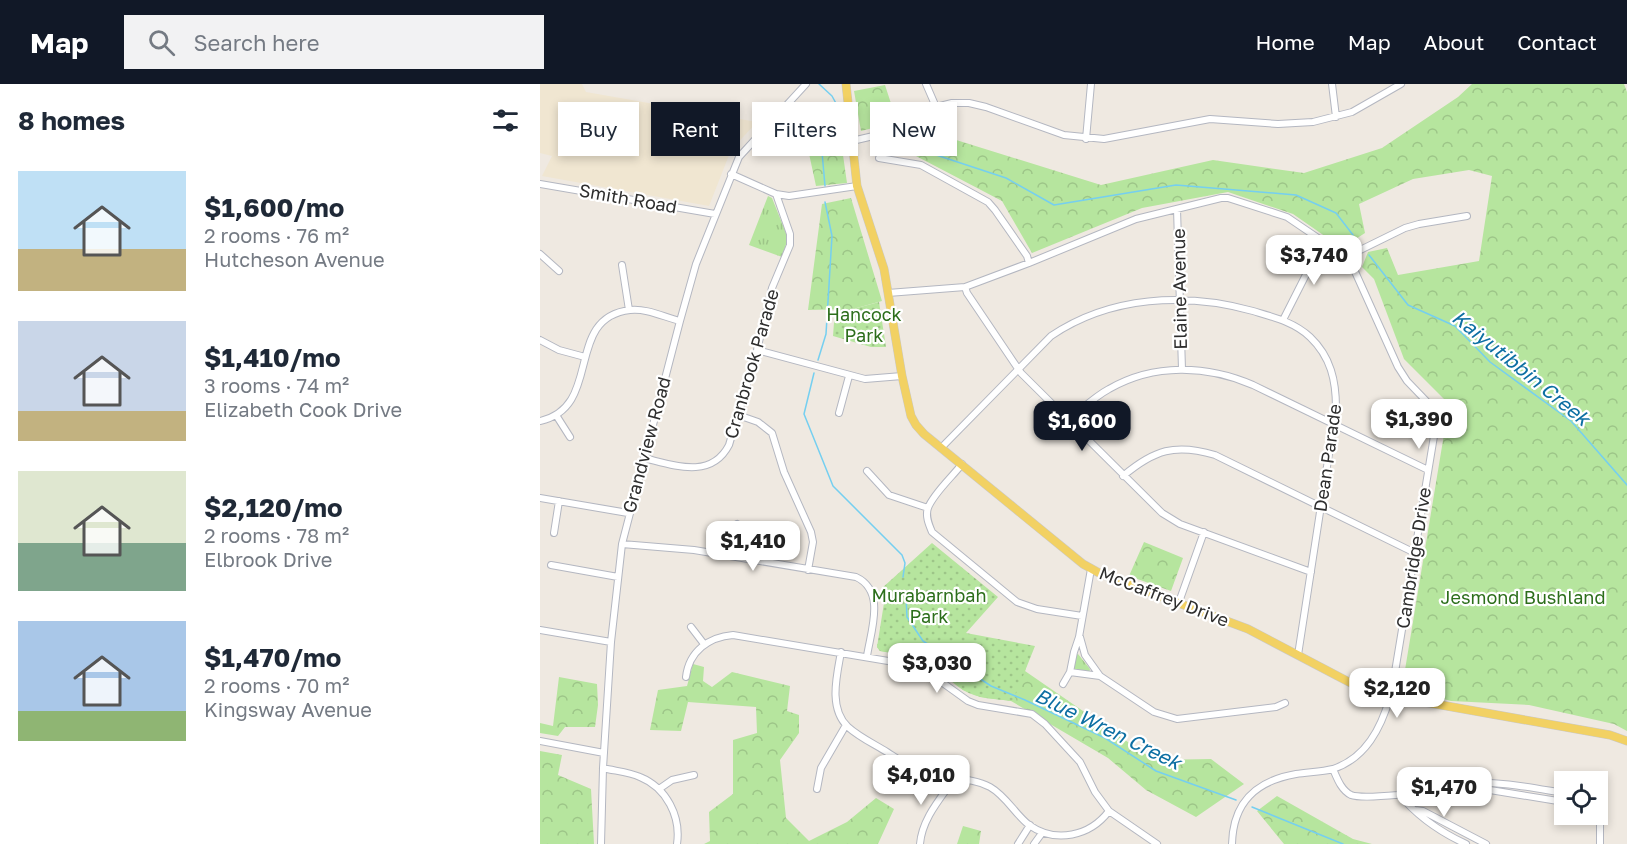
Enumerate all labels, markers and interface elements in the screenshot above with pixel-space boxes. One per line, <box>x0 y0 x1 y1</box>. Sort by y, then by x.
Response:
search box <box>124 15 544 69</box>
text: Map <box>30 26 88 59</box>
icon: search <box>145 26 178 59</box>
text: Search here <box>193 29 319 56</box>
text: Home <box>1255 29 1315 55</box>
text: Map <box>1348 29 1391 55</box>
text: About <box>1424 29 1484 55</box>
text: Contact <box>1517 29 1597 55</box>
chip: Buy <box>558 102 639 156</box>
chip: Rent <box>651 102 740 156</box>
chip: Filters <box>752 102 858 156</box>
chip: New <box>870 102 957 156</box>
icon: filters <box>489 104 522 137</box>
text: 8 homes <box>18 105 125 136</box>
street label: Smith Road <box>577 179 679 217</box>
text: $1,600/mo <box>204 192 344 223</box>
icon: home <box>66 195 138 267</box>
text: 2 rooms · 76 m² <box>204 223 349 247</box>
street label: Elaine Avenue <box>1167 228 1191 350</box>
pin: $3,740 <box>1265 235 1363 286</box>
text: $3,740 <box>1280 242 1348 266</box>
text: Hutcheson Avenue <box>204 247 385 271</box>
street label: Cranbrook Parade <box>719 286 783 441</box>
park label: Hancock Park <box>826 303 902 346</box>
water label: Kaiyutibbin Creek <box>1447 304 1597 432</box>
text: $1,410/mo <box>204 342 341 373</box>
icon: home <box>66 345 138 417</box>
text: 3 rooms · 74 m² <box>204 373 349 397</box>
street label: Grandview Road <box>617 374 675 515</box>
text: Elizabeth Cook Drive <box>204 397 402 421</box>
pin: $1,390 <box>1370 399 1468 450</box>
pin: $1,600 <box>1033 401 1131 452</box>
street label: Dean Parade <box>1309 402 1345 513</box>
text: $1,390 <box>1385 406 1453 430</box>
text: $1,600 <box>1048 408 1116 432</box>
street label: Cambridge Drive <box>1391 486 1435 630</box>
text: $2,120/mo <box>204 492 343 523</box>
icon: home <box>66 495 138 567</box>
pin: $1,410 <box>704 521 802 572</box>
text: 2 rooms · 78 m² <box>204 523 349 547</box>
text: $1,410 <box>720 528 786 552</box>
text: Elbrook Drive <box>204 547 332 571</box>
street label: McCaffrey Drive <box>1096 561 1232 631</box>
park label: Murabarnbah Park <box>871 584 987 627</box>
park label: Jesmond Bushland <box>1441 586 1605 608</box>
text: $1,470/mo <box>204 642 341 673</box>
pin: $3,030 <box>888 643 986 694</box>
icon: home <box>66 645 138 717</box>
text: $3,030 <box>902 650 972 674</box>
pin: $2,120 <box>1348 668 1446 719</box>
text: 2 rooms · 70 m² <box>204 673 349 697</box>
text: $2,120 <box>1363 675 1431 699</box>
water label: Blue Wren Creek <box>1031 682 1188 775</box>
text: Kingsway Avenue <box>204 697 372 721</box>
pin: $4,010 <box>872 755 970 806</box>
text: $4,010 <box>887 762 955 786</box>
pin: $1,470 <box>1395 767 1493 818</box>
map controls <box>1554 771 1608 825</box>
button: locate <box>1554 771 1608 825</box>
text: $1,470 <box>1411 774 1477 798</box>

